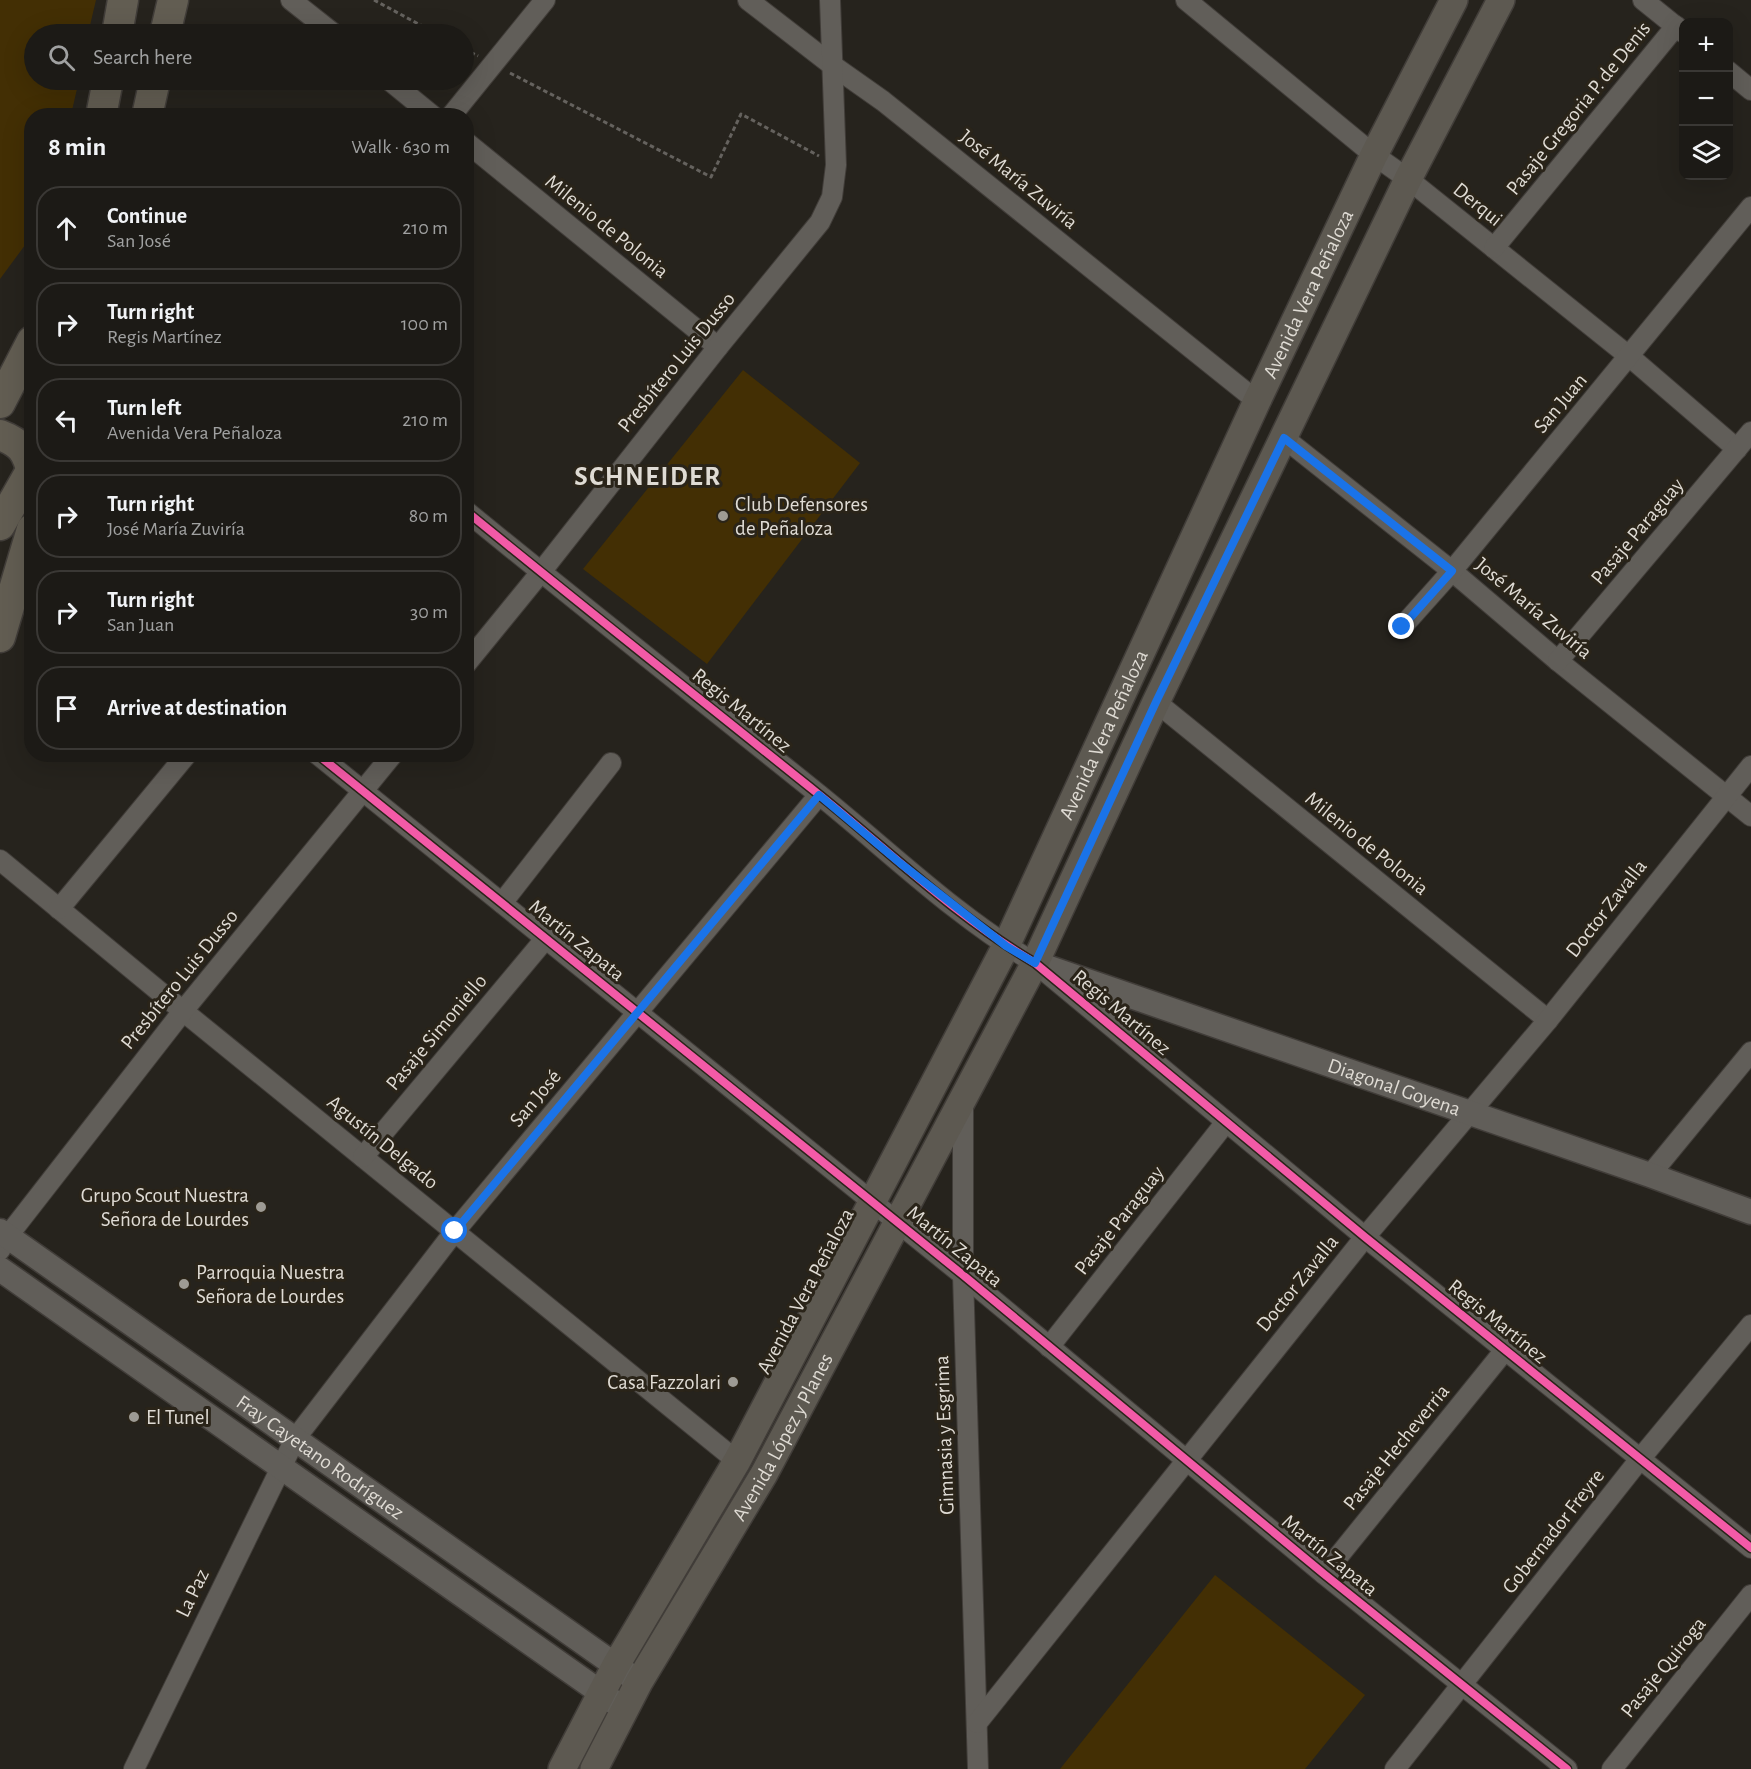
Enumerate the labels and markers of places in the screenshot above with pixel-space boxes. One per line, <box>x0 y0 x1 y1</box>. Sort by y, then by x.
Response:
place label: Club Defensores de Peñaloza <box>735 494 868 539</box>
marker: Club Defensores de Peñaloza <box>716 509 730 523</box>
place label: Grupo Scout Nuestra Señora de Lourdes <box>81 1185 249 1230</box>
marker: Grupo Scout Nuestra Señora de Lourdes <box>254 1200 268 1214</box>
place label: Parroquia Nuestra Señora de Lourdes <box>196 1262 345 1307</box>
marker: Parroquia Nuestra Señora de Lourdes <box>177 1277 191 1291</box>
place label: Casa Fazzolari <box>607 1372 721 1393</box>
marker: Casa Fazzolari <box>726 1375 740 1389</box>
place label: El Tunel <box>146 1407 210 1428</box>
marker: El Tunel <box>127 1410 141 1424</box>

